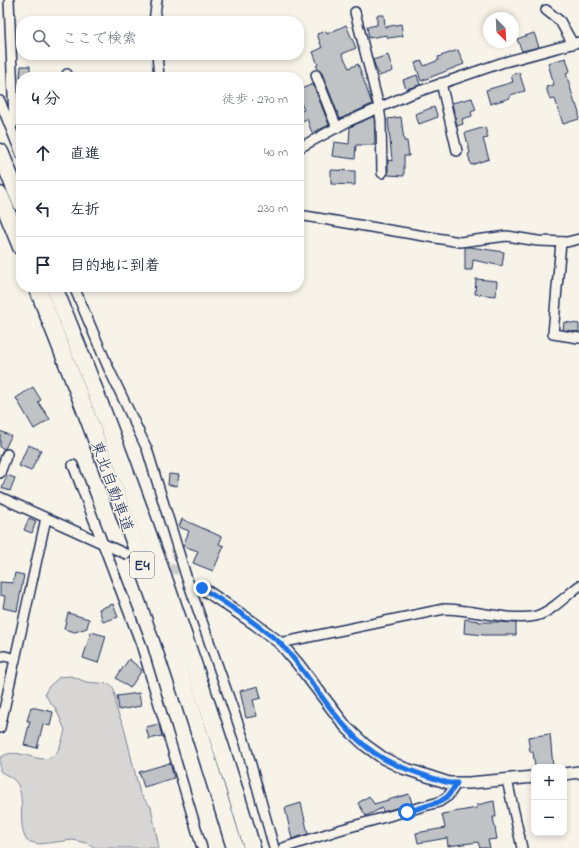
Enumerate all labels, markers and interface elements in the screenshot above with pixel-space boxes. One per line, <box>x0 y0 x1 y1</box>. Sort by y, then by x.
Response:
north arrow <box>483 12 519 48</box>
search box <box>16 16 304 60</box>
icon: search <box>30 27 52 49</box>
text: ここで検索 <box>62 28 137 50</box>
text: 4 分 <box>32 87 60 112</box>
text: 徒歩 · 270 m <box>222 90 288 109</box>
icon: ahead <box>32 142 54 164</box>
text: 直進 <box>70 143 100 165</box>
text: 40 m <box>264 143 288 162</box>
icon: left <box>32 198 54 220</box>
text: 左折 <box>70 199 100 221</box>
text: 230 m <box>257 199 288 218</box>
icon: arrive <box>32 254 54 276</box>
text: 目的地に到着 <box>70 255 160 277</box>
street label: 東北自動車道 <box>83 437 139 536</box>
road number: E4 <box>130 552 154 578</box>
route end <box>193 579 211 597</box>
map controls <box>531 764 567 836</box>
button: + <box>531 764 567 800</box>
button: − <box>531 800 567 836</box>
route start <box>398 803 416 821</box>

